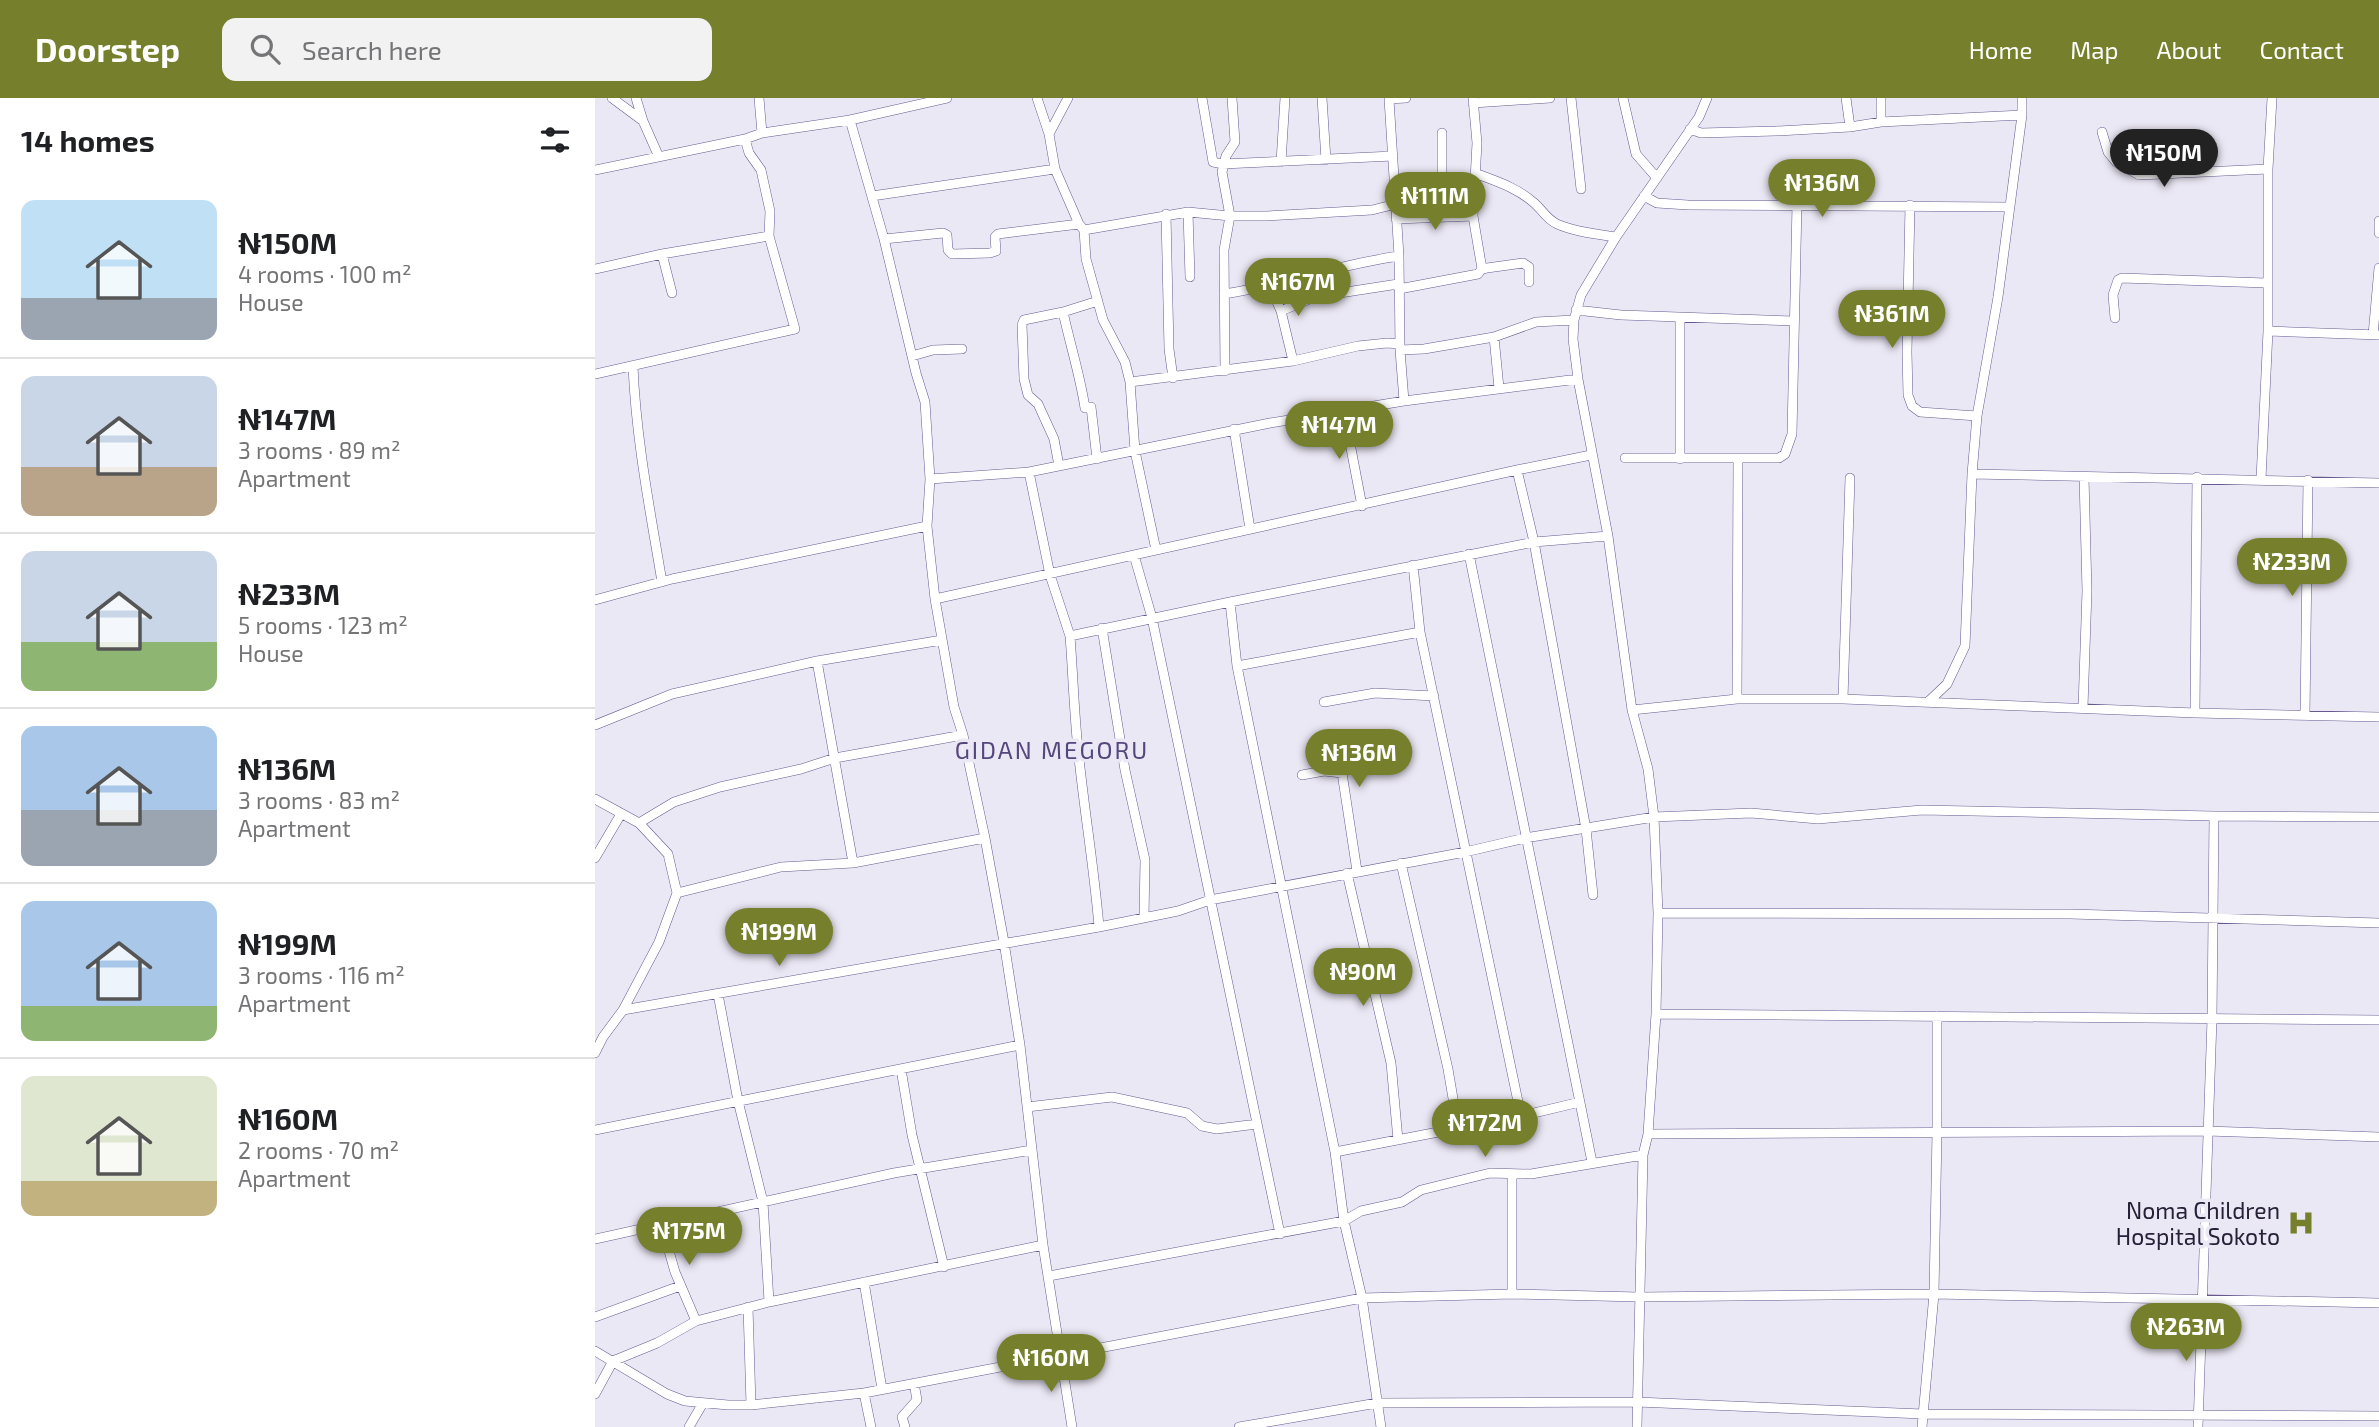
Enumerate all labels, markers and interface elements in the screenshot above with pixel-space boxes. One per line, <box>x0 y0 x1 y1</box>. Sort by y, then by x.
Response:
search box <box>222 18 712 81</box>
text: Doorstep <box>35 29 180 69</box>
icon: search <box>246 30 284 68</box>
text: Search here <box>302 34 442 65</box>
text: Home <box>1969 35 2032 64</box>
text: Map <box>2070 35 2118 64</box>
text: About <box>2156 35 2222 64</box>
text: Contact <box>2260 35 2344 64</box>
icon: filters <box>536 121 574 159</box>
text: 14 homes <box>21 122 155 158</box>
pin: ₦150M <box>2115 130 2213 189</box>
text: ₦150M <box>2126 138 2202 166</box>
pin: ₦136M <box>1773 159 1871 219</box>
text: ₦136M <box>1784 168 1860 196</box>
pin: ₦111M <box>1386 172 1484 232</box>
text: ₦111M <box>1401 181 1469 209</box>
text: ₦150M <box>238 224 337 260</box>
icon: home <box>77 228 161 312</box>
pin: ₦167M <box>1249 258 1347 318</box>
text: 4 rooms · 100 m² <box>238 260 412 288</box>
text: ₦167M <box>1261 267 1335 295</box>
text: House <box>238 288 304 316</box>
pin: ₦361M <box>1843 290 1941 350</box>
text: ₦361M <box>1854 299 1930 327</box>
text: ₦147M <box>238 400 337 436</box>
pin: ₦147M <box>1290 402 1388 461</box>
icon: home <box>77 404 161 488</box>
text: ₦147M <box>1301 410 1377 438</box>
text: 3 rooms · 89 m² <box>238 436 400 464</box>
text: Apartment <box>238 464 351 492</box>
pin: ₦233M <box>2243 538 2341 598</box>
text: ₦233M <box>2253 547 2331 575</box>
text: ₦233M <box>238 575 340 611</box>
icon: home <box>77 579 161 663</box>
text: 5 rooms · 123 m² <box>238 611 408 639</box>
text: House <box>238 639 304 667</box>
pin: ₦136M <box>1310 730 1408 789</box>
district label: GIDAN MEGORU <box>955 735 1149 764</box>
text: ₦136M <box>1321 738 1397 766</box>
text: ₦136M <box>238 750 336 786</box>
icon: home <box>77 754 161 838</box>
text: 3 rooms · 83 m² <box>238 786 400 814</box>
text: Apartment <box>238 814 351 842</box>
pin: ₦199M <box>730 908 828 968</box>
text: ₦199M <box>741 917 817 945</box>
text: ₦199M <box>238 925 337 961</box>
icon: home <box>77 929 161 1013</box>
pin: ₦90M <box>1322 948 1404 1008</box>
text: ₦90M <box>1330 957 1396 985</box>
text: 3 rooms · 116 m² <box>238 961 405 989</box>
text: Apartment <box>238 989 351 1017</box>
text: ₦160M <box>238 1100 338 1136</box>
pin: ₦172M <box>1436 1100 1534 1159</box>
icon: home <box>77 1104 161 1188</box>
text: ₦172M <box>1448 1108 1522 1136</box>
text: 2 rooms · 70 m² <box>238 1136 399 1164</box>
text: Apartment <box>238 1164 351 1192</box>
place label: Noma Children Hospital Sokoto <box>2116 1196 2280 1250</box>
pin: ₦175M <box>640 1208 738 1267</box>
hospital icon: Noma Children Hospital Sokoto <box>2286 1208 2316 1238</box>
text: ₦175M <box>652 1216 726 1244</box>
pin: ₦263M <box>2137 1304 2235 1363</box>
text: ₦263M <box>2147 1312 2225 1340</box>
pin: ₦160M <box>1002 1334 1100 1394</box>
text: ₦160M <box>1013 1343 1089 1371</box>

